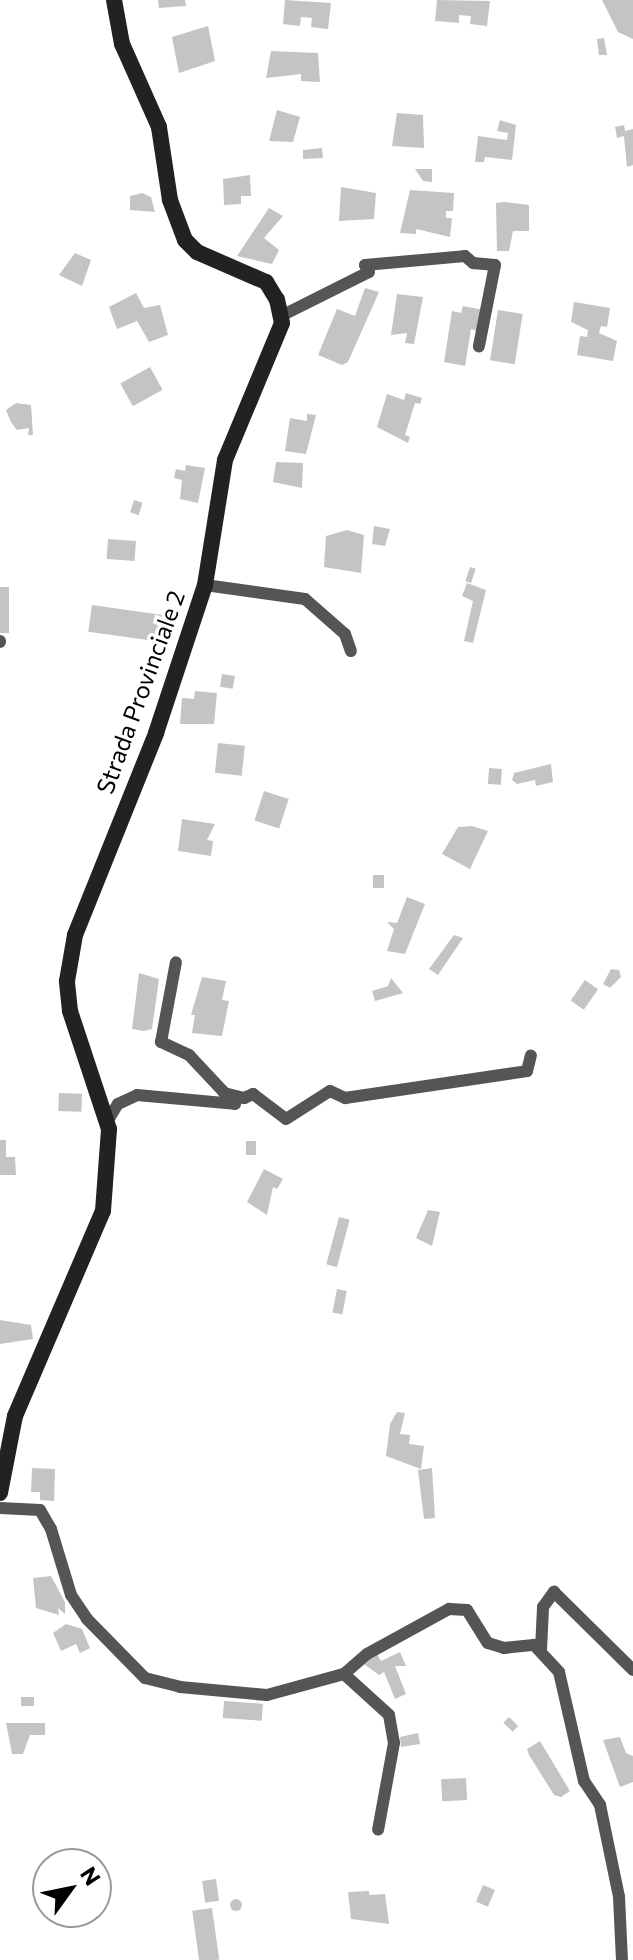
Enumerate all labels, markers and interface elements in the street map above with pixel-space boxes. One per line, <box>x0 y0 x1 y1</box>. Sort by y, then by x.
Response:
street label: Strada Provinciale 2 <box>90 586 190 798</box>
north arrow <box>32 1848 112 1928</box>
text: N <box>75 1861 107 1890</box>

